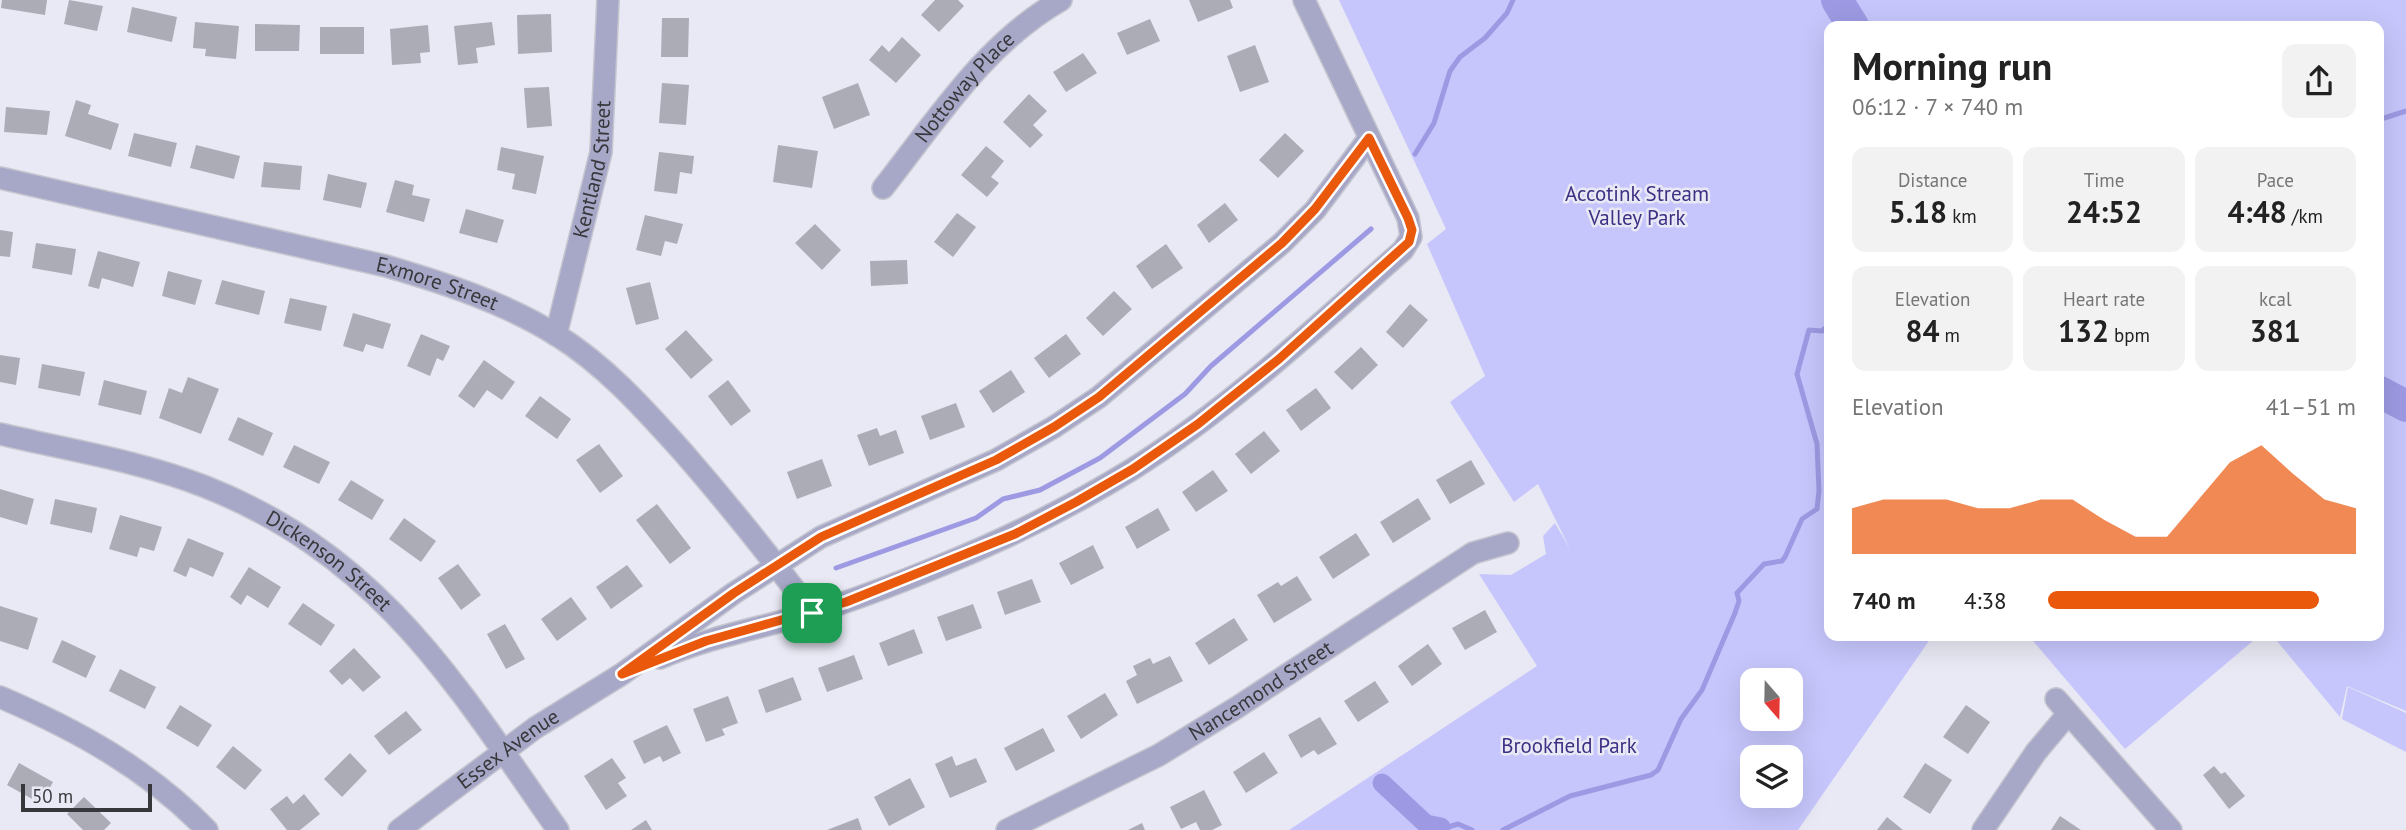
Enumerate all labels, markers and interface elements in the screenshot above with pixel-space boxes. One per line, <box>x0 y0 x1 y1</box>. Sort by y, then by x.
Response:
street label: Nottoway Place <box>909 25 1020 148</box>
text: Morning run <box>1852 41 2052 90</box>
button: share <box>2282 44 2356 118</box>
text: 06:12 · 7 × 740 m <box>1852 92 2023 121</box>
street label: Kentland Street <box>566 100 616 241</box>
text: Distance <box>1898 168 1967 192</box>
text: Time <box>2084 168 2124 192</box>
text: Pace <box>2257 168 2294 192</box>
park label: Accotink Stream Valley Park <box>1565 180 1709 231</box>
text: 5.18 <box>1889 192 1947 231</box>
text: 24:52 <box>2066 192 2142 231</box>
text: 4:48 <box>2228 192 2287 231</box>
text: km <box>1947 204 1977 228</box>
text: /km <box>2287 204 2323 228</box>
street label: Exmore Street <box>374 250 503 316</box>
text: Elevation <box>1895 287 1971 311</box>
text: Heart rate <box>2063 287 2145 311</box>
text: kcal <box>2259 287 2292 311</box>
text: 84 <box>1905 311 1939 350</box>
text: 132 <box>2058 311 2109 350</box>
text: 381 <box>2250 311 2301 350</box>
text: m <box>1939 323 1960 347</box>
text: bpm <box>2109 323 2150 347</box>
text: Elevation <box>1852 392 1944 421</box>
text: 41–51 m <box>2266 392 2356 421</box>
street label: Dickenson Street <box>261 504 398 617</box>
pin <box>782 583 842 643</box>
text: 740 m <box>1852 586 1915 615</box>
text: 4:38 <box>1964 586 2007 615</box>
icon: arrive <box>793 594 831 632</box>
street label: Nancemond Street <box>1184 634 1338 747</box>
north arrow <box>1740 668 1802 732</box>
map controls <box>1740 668 1803 808</box>
street label: Essex Avenue <box>451 702 564 795</box>
park label: Brookfield Park <box>1501 732 1637 759</box>
button: layers <box>1740 745 1803 808</box>
scale bar <box>21 781 152 813</box>
text: 50 m <box>32 784 73 808</box>

